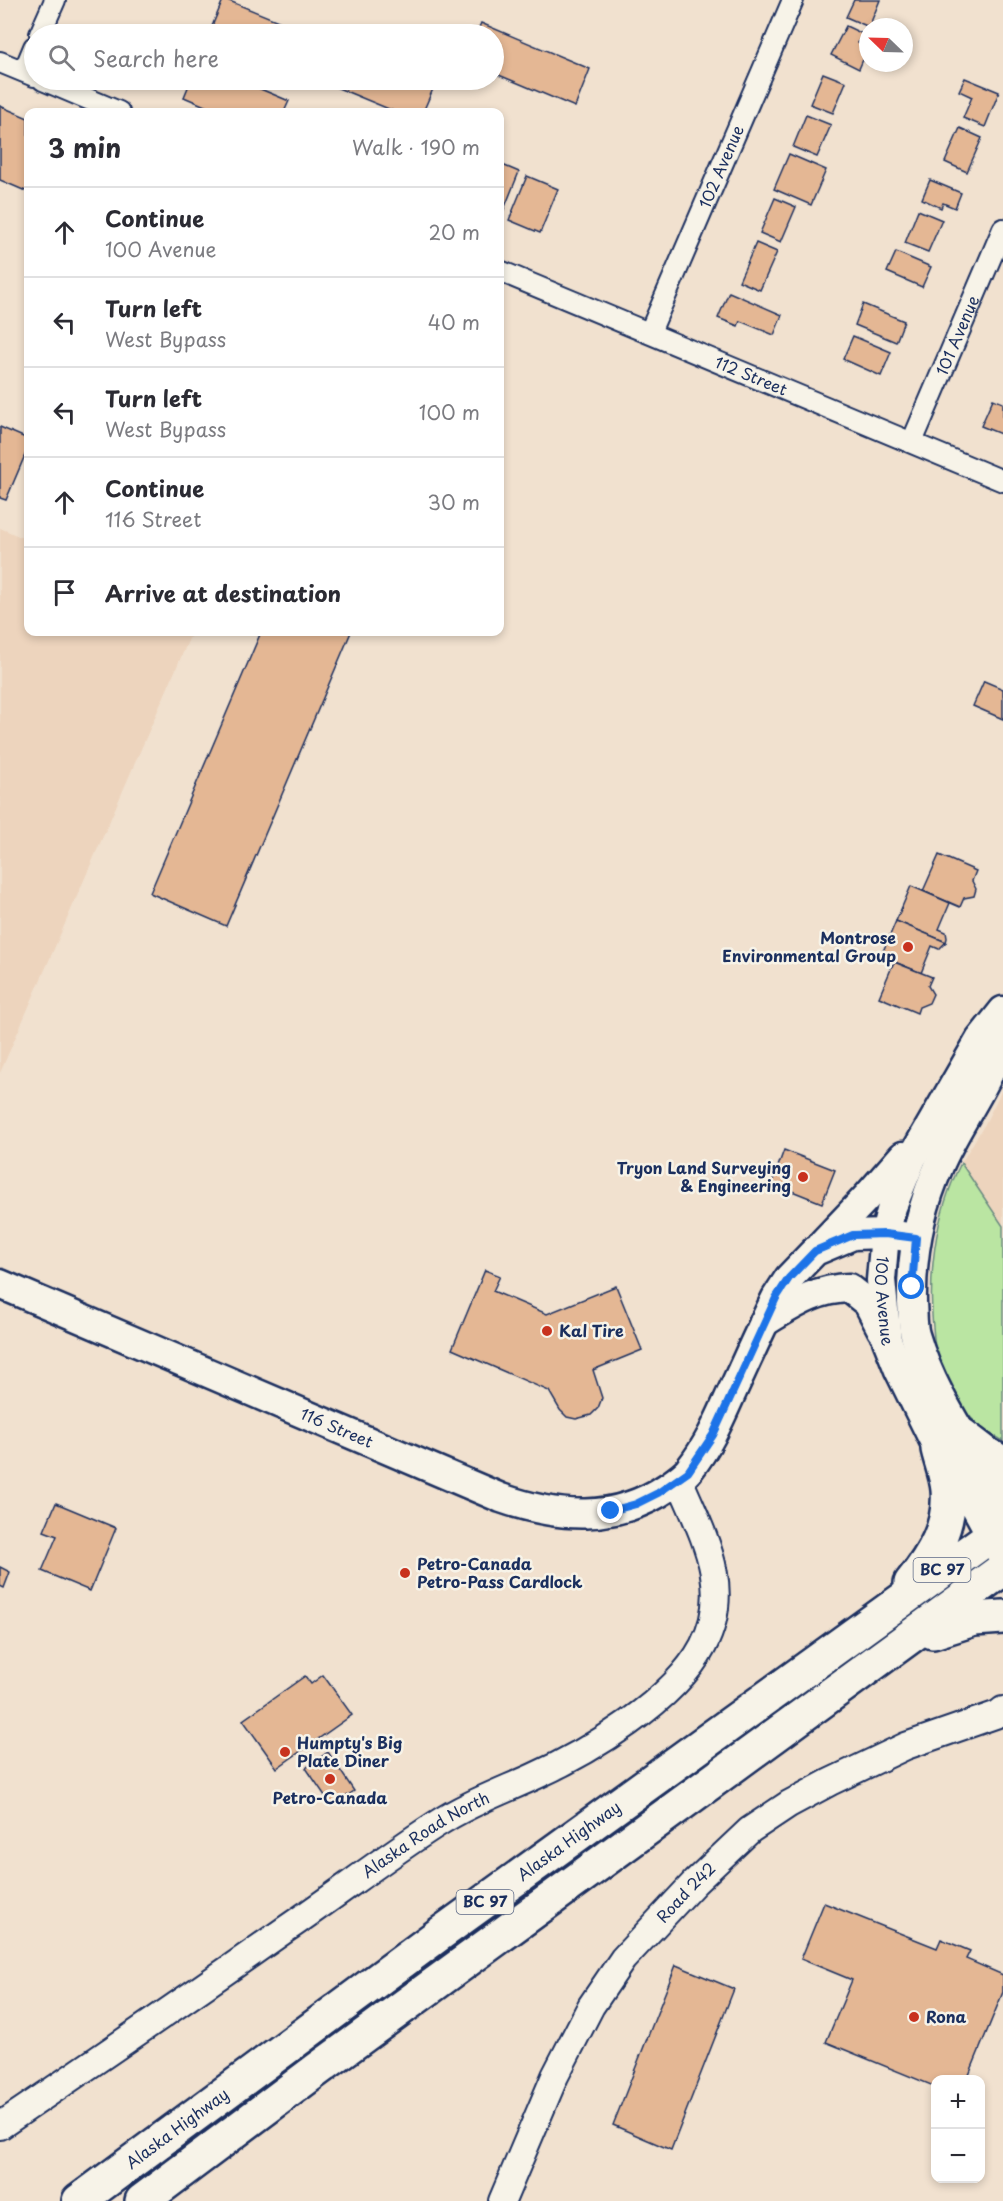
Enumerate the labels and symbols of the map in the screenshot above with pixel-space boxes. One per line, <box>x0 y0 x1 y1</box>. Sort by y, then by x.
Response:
north arrow <box>859 18 913 72</box>
street label: 102 Avenue <box>692 121 749 212</box>
street label: 101 Avenue <box>929 291 984 379</box>
street label: 112 Street <box>711 349 792 401</box>
place label: Montrose Environmental Group <box>722 925 896 967</box>
marker: Montrose Environmental Group <box>901 940 915 954</box>
place label: Tryon Land Surveying & Engineering <box>617 1155 791 1197</box>
marker: Tryon Land Surveying & Engineering <box>796 1170 810 1184</box>
street label: 100 Avenue <box>870 1255 901 1349</box>
route start <box>898 1273 924 1299</box>
place label: Kal Tire <box>559 1318 624 1342</box>
marker: Kal Tire <box>540 1324 554 1338</box>
street label: 116 Street <box>297 1401 378 1453</box>
route end <box>597 1497 623 1523</box>
place label: Petro-Canada Petro-Pass Cardlock <box>417 1551 583 1593</box>
road number: BC 97 <box>914 1558 970 1582</box>
marker: Petro-Canada Petro-Pass Cardlock <box>398 1566 412 1580</box>
place label: Humpty's Big Plate Diner <box>297 1730 403 1772</box>
marker: Humpty's Big Plate Diner <box>278 1745 292 1759</box>
marker: Petro-Canada <box>323 1772 337 1786</box>
place label: Petro-Canada <box>273 1785 387 1809</box>
street label: Alaska Road North <box>356 1785 493 1883</box>
street label: Alaska Highway <box>511 1794 625 1886</box>
street label: Road 242 <box>650 1856 720 1927</box>
road number: BC 97 <box>456 1890 514 1914</box>
place label: Rona <box>926 2004 967 2028</box>
marker: Rona <box>907 2010 921 2024</box>
street label: Alaska Highway <box>120 2081 233 2174</box>

